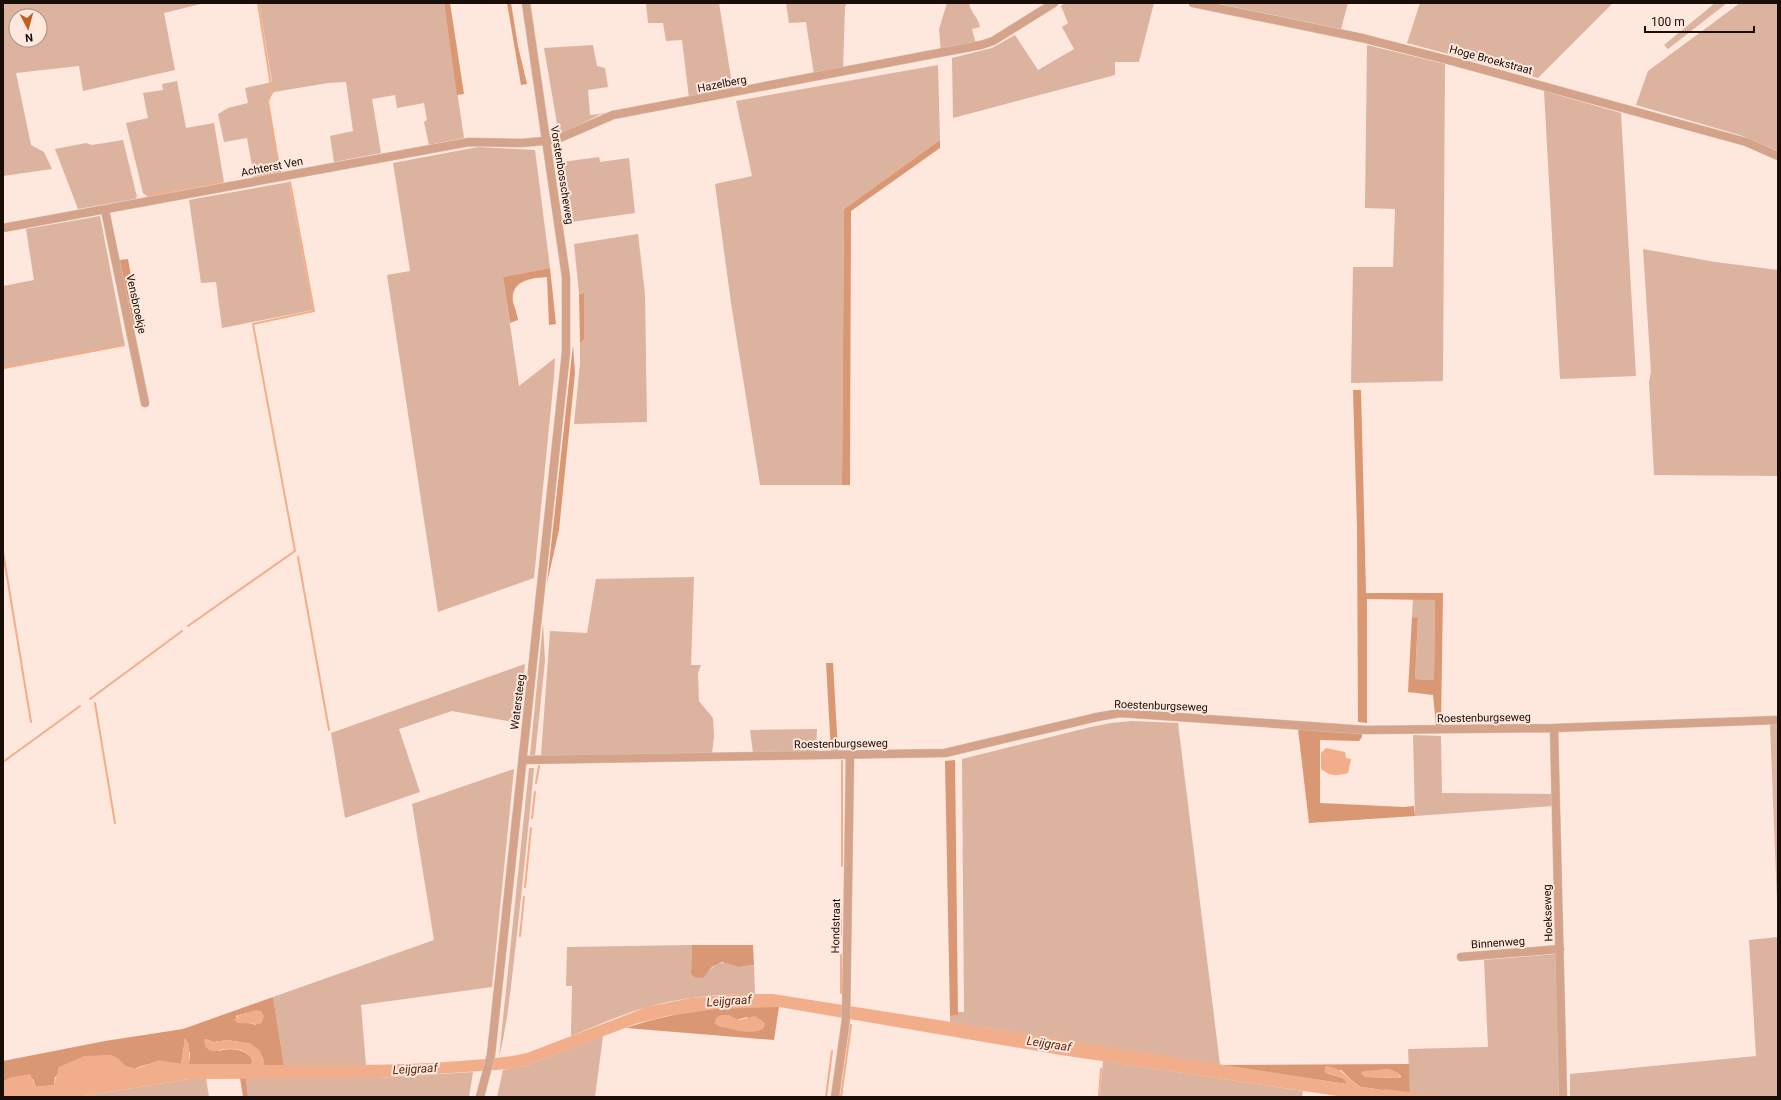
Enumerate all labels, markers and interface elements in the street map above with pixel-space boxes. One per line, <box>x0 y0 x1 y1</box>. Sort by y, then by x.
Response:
north arrow <box>8 8 48 48</box>
scale bar <box>1645 8 1754 34</box>
text: 100 m <box>1651 15 1685 29</box>
text: N <box>24 31 34 44</box>
street label: Hoge Broekstraat <box>1448 43 1534 77</box>
street label: Hazelberg <box>696 73 748 95</box>
street label: Vorstenbosscheweg <box>548 125 576 225</box>
street label: Achterst Ven <box>240 155 304 179</box>
street label: Vensbroekje <box>123 273 149 335</box>
street label: Watersteeg <box>508 673 528 731</box>
street label: Roestenburgseweg <box>1114 698 1208 714</box>
street label: Roestenburgseweg <box>1437 711 1531 725</box>
street label: Roestenburgseweg <box>794 737 888 751</box>
street label: Hoekseweg <box>1541 884 1555 942</box>
street label: Hondstraat <box>829 898 843 953</box>
street label: Binnenweg <box>1471 935 1525 951</box>
water label: Leijgraaf <box>706 992 753 1010</box>
water label: Leijgraaf <box>1026 1034 1073 1055</box>
water label: Leijgraaf <box>392 1061 439 1077</box>

